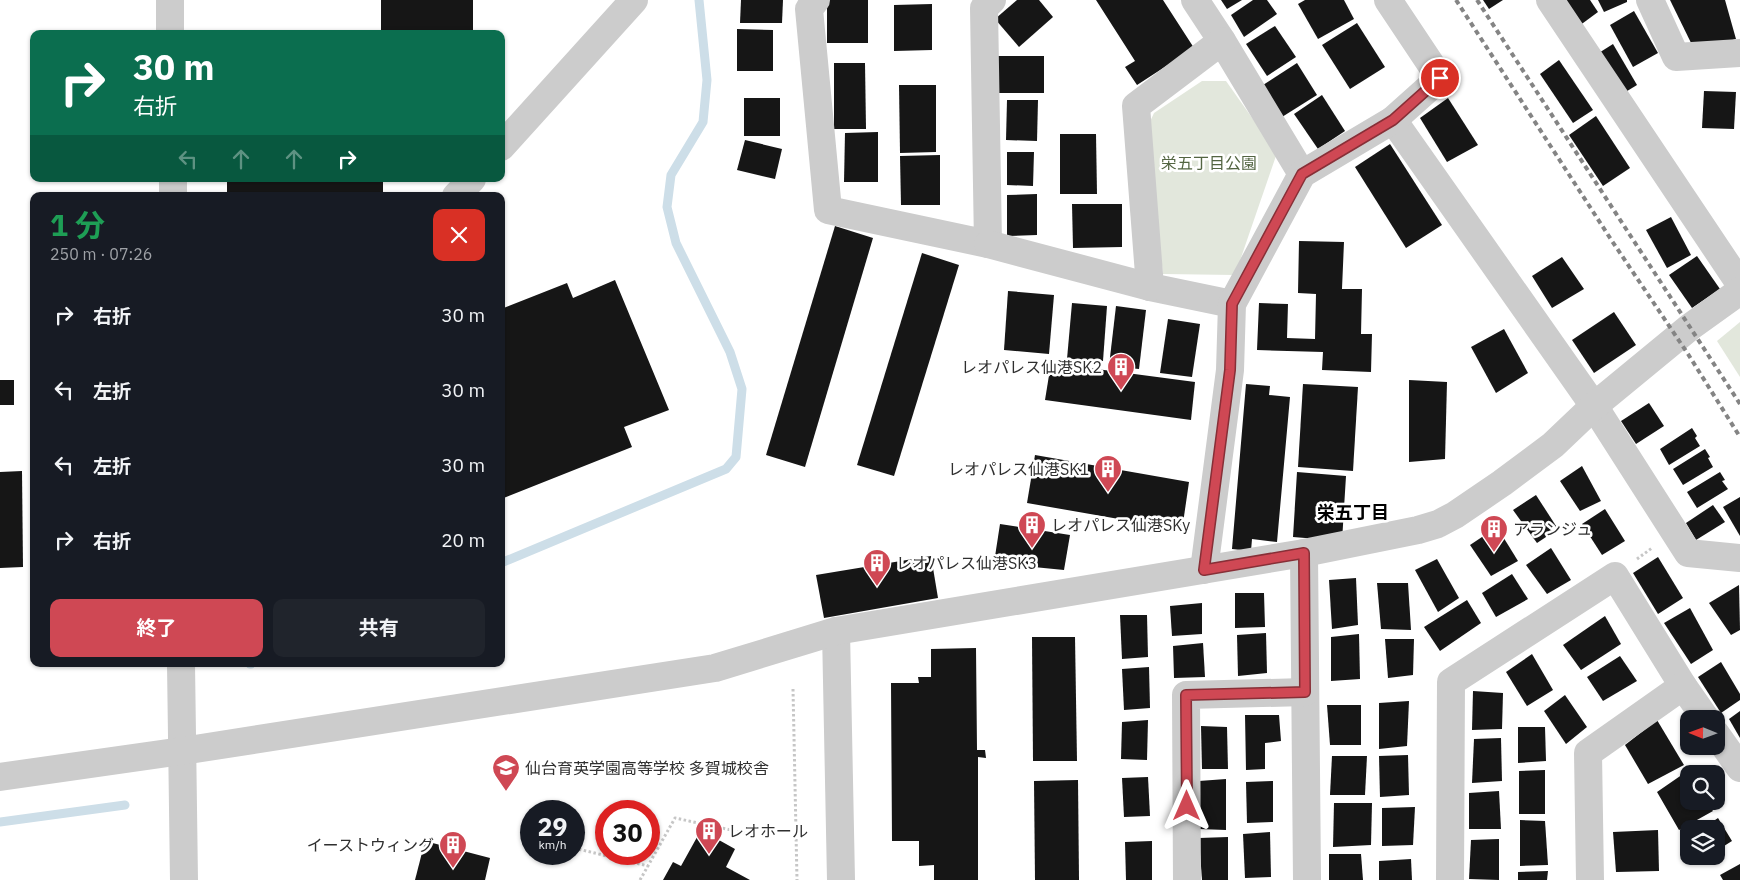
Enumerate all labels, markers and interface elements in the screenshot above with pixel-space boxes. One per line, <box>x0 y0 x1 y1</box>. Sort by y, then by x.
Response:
text: 30 m <box>133 44 215 90</box>
icon: right <box>50 50 115 115</box>
pin <box>1419 57 1461 99</box>
icon: arrive <box>1426 64 1454 92</box>
text: 右折 <box>133 91 177 120</box>
icon: left <box>174 145 202 173</box>
icon: ahead <box>227 145 255 173</box>
icon: ahead <box>280 145 308 173</box>
icon: right <box>333 145 361 173</box>
park label: 栄五丁目公園 <box>1161 153 1257 173</box>
text: 1 分 <box>50 205 105 244</box>
button: close <box>433 209 485 261</box>
text: 250 m · 07:26 <box>50 244 152 264</box>
icon: right <box>50 301 78 329</box>
text: 30 m <box>441 303 485 327</box>
text: 右折 <box>93 304 131 328</box>
building icon: レオパレス仙港SK2 <box>1106 352 1136 391</box>
place label: レオパレス仙港SK2 <box>961 357 1102 377</box>
icon: left <box>50 376 78 404</box>
text: 30 m <box>441 378 485 402</box>
text: 左折 <box>93 379 131 403</box>
icon: left <box>50 451 78 479</box>
text: 30 m <box>441 453 485 477</box>
text: 左折 <box>93 454 131 478</box>
building icon: レオパレス仙港SK1 <box>1093 454 1123 493</box>
place label: レオパレス仙港SK1 <box>948 459 1089 479</box>
district label: 栄五丁目 <box>1317 501 1389 524</box>
building icon: レオパレス仙港SKy <box>1017 510 1047 549</box>
building icon: アランジュ <box>1479 514 1509 553</box>
place label: レオパレス仙港SKy <box>1051 515 1190 535</box>
place label: アランジュ <box>1513 519 1592 539</box>
icon: right <box>50 526 78 554</box>
text: 20 m <box>441 528 485 552</box>
text: 右折 <box>93 529 131 553</box>
building icon: レオパレス仙港SK3 <box>862 548 892 587</box>
place label: レオパレス仙港SK3 <box>896 553 1037 573</box>
button: 終了 <box>50 599 263 657</box>
button: 共有 <box>273 599 485 657</box>
north arrow <box>1680 710 1725 755</box>
map controls <box>1680 710 1725 865</box>
school or university icon: 仙台育英学園高等学校 多賀城校舎 <box>491 753 521 792</box>
place label: 仙台育英学園高等学校 多賀城校舎 <box>525 758 769 778</box>
button: search <box>1680 765 1725 810</box>
position arrow <box>1160 779 1212 831</box>
speed limit sign: 30 <box>595 800 660 865</box>
text: 29 <box>537 810 568 843</box>
building icon: レオホール <box>694 816 724 855</box>
button: layers <box>1680 820 1725 865</box>
place label: レオホール <box>728 821 808 841</box>
building icon: イーストウィング <box>438 830 468 869</box>
place label: イーストウィング <box>307 835 434 855</box>
text: km/h <box>538 837 567 852</box>

